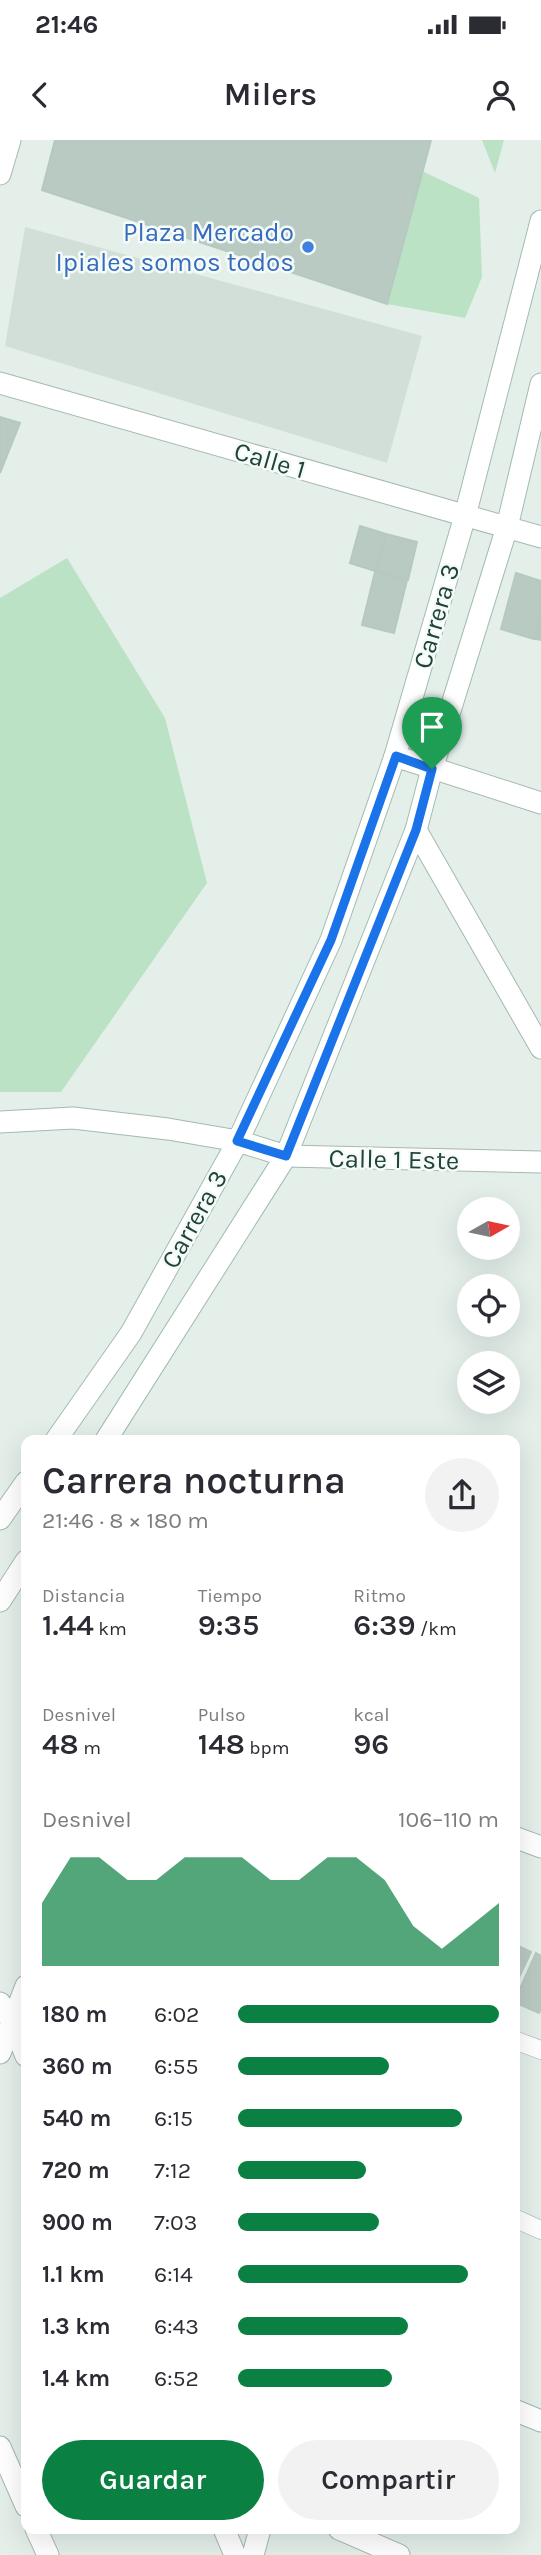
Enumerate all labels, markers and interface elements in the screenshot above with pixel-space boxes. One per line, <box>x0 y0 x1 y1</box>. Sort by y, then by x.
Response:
text: 21:46 <box>35 9 98 40</box>
icon: back <box>21 76 59 114</box>
text: Milers <box>224 76 317 113</box>
icon: person <box>482 76 520 114</box>
place label: Plaza Mercado Ipiales somos todos <box>55 217 294 278</box>
marker: Plaza Mercado Ipiales somos todos <box>300 239 316 255</box>
street label: Calle 1 <box>231 436 309 485</box>
street label: Carrera 3 <box>407 560 466 672</box>
pin <box>402 697 462 769</box>
icon: arrive <box>413 708 451 746</box>
street label: Calle 1 Este <box>328 1143 460 1176</box>
street label: Carrera 3 <box>155 1165 234 1274</box>
north arrow <box>457 1197 520 1260</box>
map controls <box>457 1197 520 1414</box>
button: locate <box>457 1274 520 1337</box>
button: layers <box>457 1351 520 1414</box>
text: Carrera nocturna <box>42 1458 346 1503</box>
button: share <box>425 1458 499 1532</box>
text: 21:46 · 8 × 180 m <box>42 1507 209 1534</box>
text: Distancia <box>42 1585 125 1607</box>
text: Tiempo <box>198 1585 262 1607</box>
text: Ritmo <box>353 1585 406 1607</box>
text: 1.44 <box>42 1607 94 1643</box>
text: 9:35 <box>198 1607 259 1643</box>
text: 6:39 <box>353 1607 415 1643</box>
text: km <box>94 1618 127 1640</box>
text: /km <box>415 1618 457 1640</box>
text: Desnivel <box>42 1704 116 1726</box>
text: Pulso <box>198 1704 245 1726</box>
text: kcal <box>353 1704 390 1726</box>
text: 48 <box>42 1726 79 1762</box>
text: 148 <box>198 1726 245 1762</box>
text: 96 <box>353 1726 389 1762</box>
text: m <box>79 1737 101 1759</box>
text: bpm <box>245 1737 289 1759</box>
text: Desnivel <box>42 1806 132 1833</box>
text: 106–110 m <box>398 1806 499 1833</box>
text: 180 m <box>42 2001 107 2028</box>
text: 6:02 <box>154 2001 199 2028</box>
text: 360 m <box>42 2053 112 2080</box>
text: 6:55 <box>154 2053 198 2080</box>
text: 540 m <box>42 2105 111 2132</box>
text: 6:15 <box>154 2105 193 2132</box>
text: 720 m <box>42 2157 110 2184</box>
text: 7:12 <box>154 2157 191 2184</box>
text: 900 m <box>42 2209 113 2236</box>
text: 7:03 <box>154 2209 197 2236</box>
text: 1.1 km <box>42 2261 105 2288</box>
text: 6:14 <box>154 2261 193 2288</box>
text: 1.3 km <box>42 2313 111 2340</box>
text: 6:43 <box>154 2313 199 2340</box>
text: 1.4 km <box>42 2365 110 2392</box>
text: 6:52 <box>154 2365 199 2392</box>
button: Guardar <box>42 2440 264 2520</box>
button: Compartir <box>278 2440 499 2520</box>

